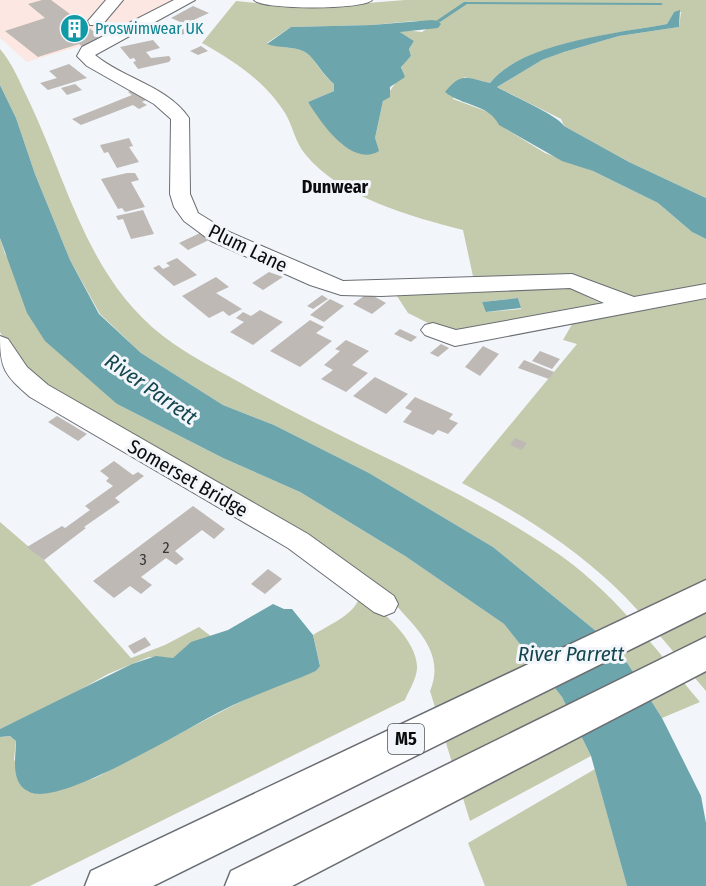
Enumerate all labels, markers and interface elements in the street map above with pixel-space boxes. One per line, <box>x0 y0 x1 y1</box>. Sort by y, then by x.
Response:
building icon: Proswimwear UK <box>58 12 90 44</box>
place label: Proswimwear UK <box>95 19 204 38</box>
district label: Dunwear <box>302 176 369 198</box>
street label: Plum Lane <box>205 219 291 277</box>
water label: River Parrett <box>100 348 202 430</box>
street label: Somerset Bridge <box>124 434 252 522</box>
house number: 2 <box>162 538 170 557</box>
house number: 3 <box>139 550 147 569</box>
water label: River Parrett <box>518 641 624 667</box>
road number: M5 <box>388 724 424 754</box>

